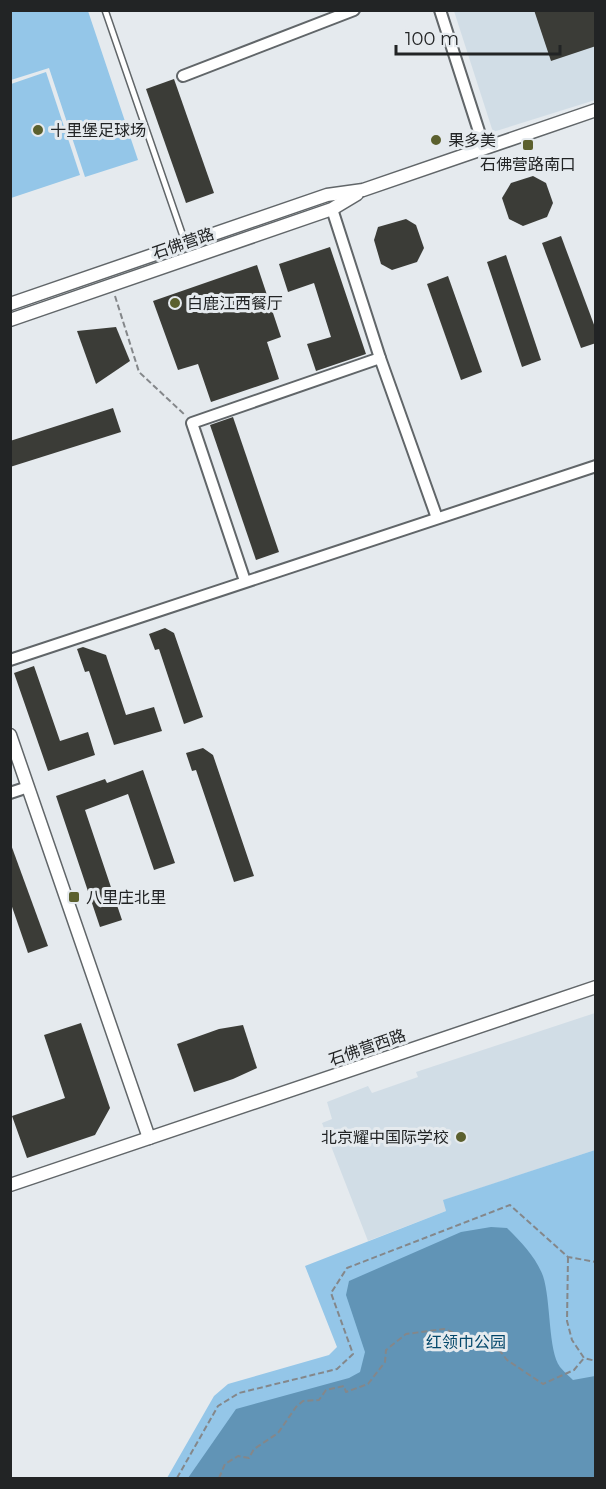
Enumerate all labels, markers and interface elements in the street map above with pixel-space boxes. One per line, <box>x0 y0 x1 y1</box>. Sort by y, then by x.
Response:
scale bar <box>396 18 560 56</box>
text: 100 m <box>405 28 459 50</box>
place label: 十里堡足球场 <box>50 121 146 140</box>
marker: 十里堡足球场 <box>31 123 45 137</box>
place label: 果多美 <box>448 131 496 150</box>
marker: 果多美 <box>429 133 443 147</box>
marker: 石佛营路南口 <box>521 138 535 152</box>
place label: 石佛营路南口 <box>480 155 576 174</box>
street label: 石佛营路 <box>150 224 217 263</box>
place label: 白鹿江西餐厅 <box>187 294 283 313</box>
marker: 白鹿江西餐厅 <box>168 296 182 310</box>
place label: 八里庄北里 <box>86 888 166 907</box>
marker: 八里庄北里 <box>67 890 81 904</box>
street label: 石佛营西路 <box>326 1025 408 1069</box>
place label: 北京耀中国际学校 <box>321 1128 449 1147</box>
marker: 北京耀中国际学校 <box>454 1130 468 1144</box>
park label: 红领巾公园 <box>426 1333 506 1352</box>

